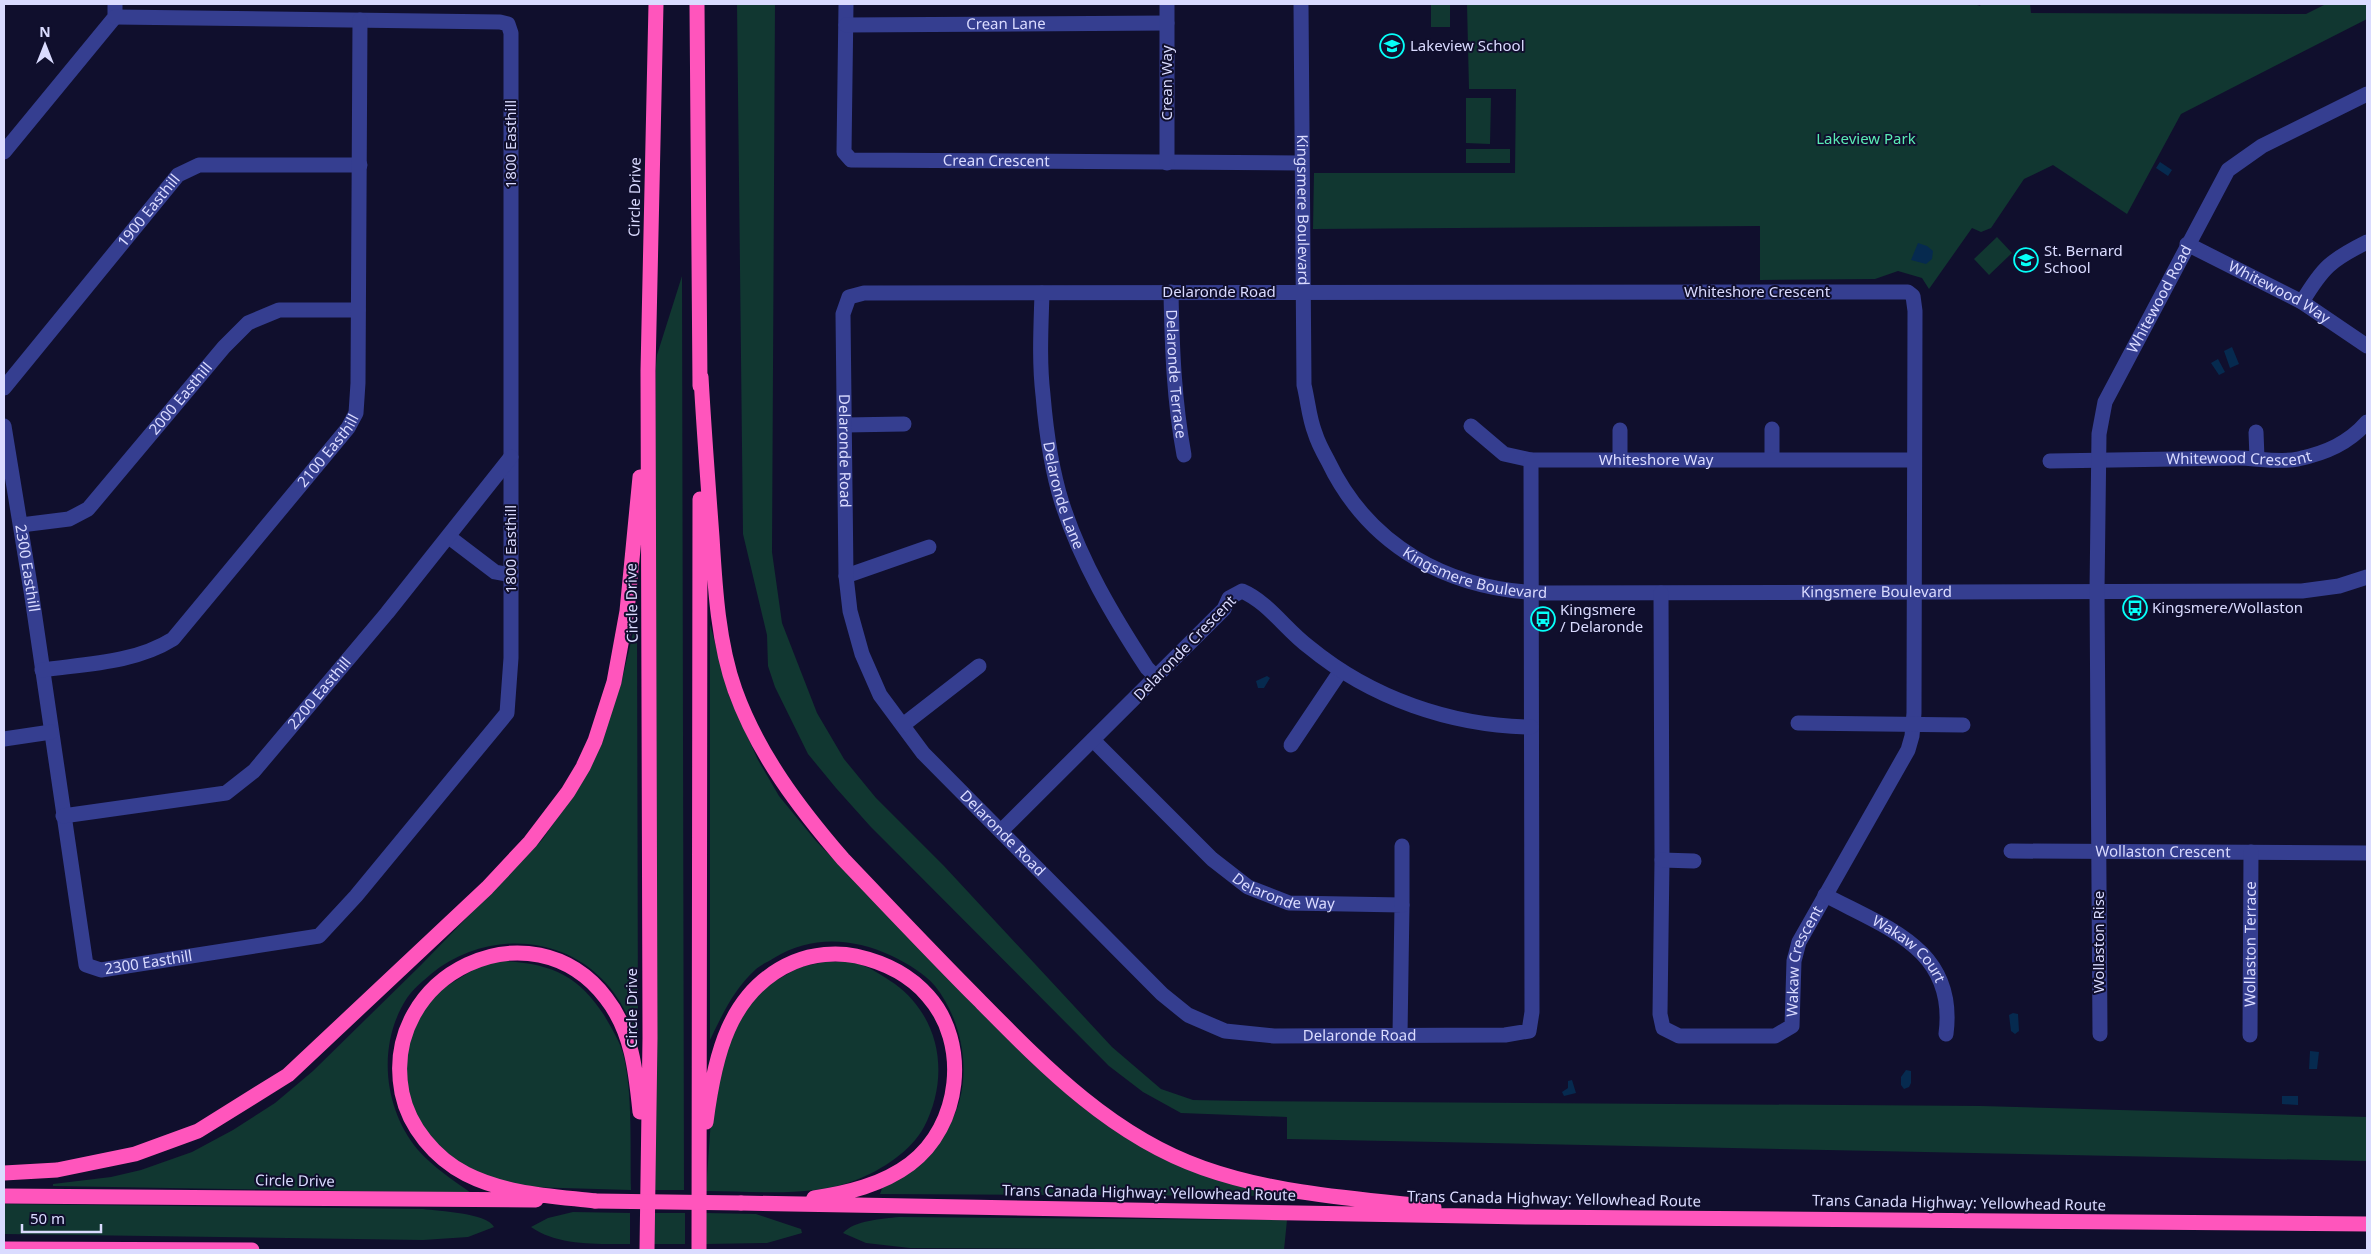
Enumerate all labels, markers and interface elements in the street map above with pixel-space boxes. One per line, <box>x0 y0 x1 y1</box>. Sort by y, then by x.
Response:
street label: Crean Lane <box>966 13 1046 33</box>
north arrow <box>20 20 70 70</box>
text: N <box>39 22 51 41</box>
school or university icon: Lakeview School <box>1379 33 1405 59</box>
place label: Lakeview School <box>1410 35 1525 55</box>
street label: Crean Way <box>1156 45 1176 121</box>
street label: 1800 Easthill <box>500 100 520 188</box>
park label: Lakeview Park <box>1816 128 1916 148</box>
street label: Kingsmere Boulevard <box>1293 134 1314 286</box>
street label: Crean Crescent <box>943 150 1050 170</box>
street label: Circle Drive <box>623 157 645 237</box>
street label: 1900 Easthill <box>112 169 184 251</box>
place label: St. Bernard School <box>2044 240 2123 277</box>
street label: Whitewood Road <box>2122 241 2196 356</box>
school or university icon: St. Bernard School <box>2013 247 2039 273</box>
street label: Whitewood Way <box>2225 255 2335 328</box>
street label: Delaronde Road <box>1162 281 1276 301</box>
street label: Whiteshore Crescent <box>1684 281 1831 301</box>
street label: Delaronde Terrace <box>1162 309 1192 440</box>
street label: 2000 Easthill <box>144 358 216 438</box>
street label: Delaronde Road <box>835 394 856 508</box>
street label: 2100 Easthill <box>292 410 363 491</box>
street label: Delaronde Lane <box>1039 440 1090 552</box>
street label: Whitewood Crescent <box>2166 445 2314 470</box>
street label: Whiteshore Way <box>1599 449 1714 469</box>
street label: 1800 Easthill <box>500 505 520 593</box>
street label: 2300 Easthill <box>11 523 45 613</box>
street label: Kingsmere Boulevard <box>1399 542 1547 602</box>
street label: Circle Drive <box>620 563 642 643</box>
street label: Kingsmere Boulevard <box>1801 581 1952 601</box>
street label: Delaronde Crescent <box>1129 590 1240 704</box>
bus stop icon: Kingsmere/Wollaston <box>2122 595 2148 621</box>
place label: Kingsmere/Wollaston <box>2152 597 2303 617</box>
place label: Kingsmere / Delaronde <box>1560 599 1643 636</box>
bus stop icon: Kingsmere / Delaronde <box>1530 606 1556 632</box>
street label: 2200 Easthill <box>283 652 355 733</box>
street label: Delaronde Road <box>956 785 1050 880</box>
street label: Wollaston Crescent <box>2095 840 2231 861</box>
street label: Delaronde Way <box>1229 868 1335 913</box>
street label: Wollaston Terrace <box>2239 881 2260 1007</box>
street label: Wollaston Rise <box>2088 891 2108 993</box>
street label: Wakaw Crescent <box>1781 901 1827 1017</box>
street label: Wakaw Court <box>1869 910 1951 986</box>
street label: 2300 Easthill <box>103 945 194 978</box>
street label: Circle Drive <box>621 968 641 1048</box>
street label: Delaronde Road <box>1303 1024 1416 1045</box>
street label: Circle Drive <box>255 1169 335 1191</box>
street label: Trans Canada Highway: Yellowhead Route <box>1002 1179 1296 1205</box>
street label: Trans Canada Highway: Yellowhead Route <box>1407 1185 1701 1211</box>
street label: Trans Canada Highway: Yellowhead Route <box>1812 1189 2106 1215</box>
scale bar <box>22 1202 101 1234</box>
text: 50 m <box>30 1208 65 1228</box>

